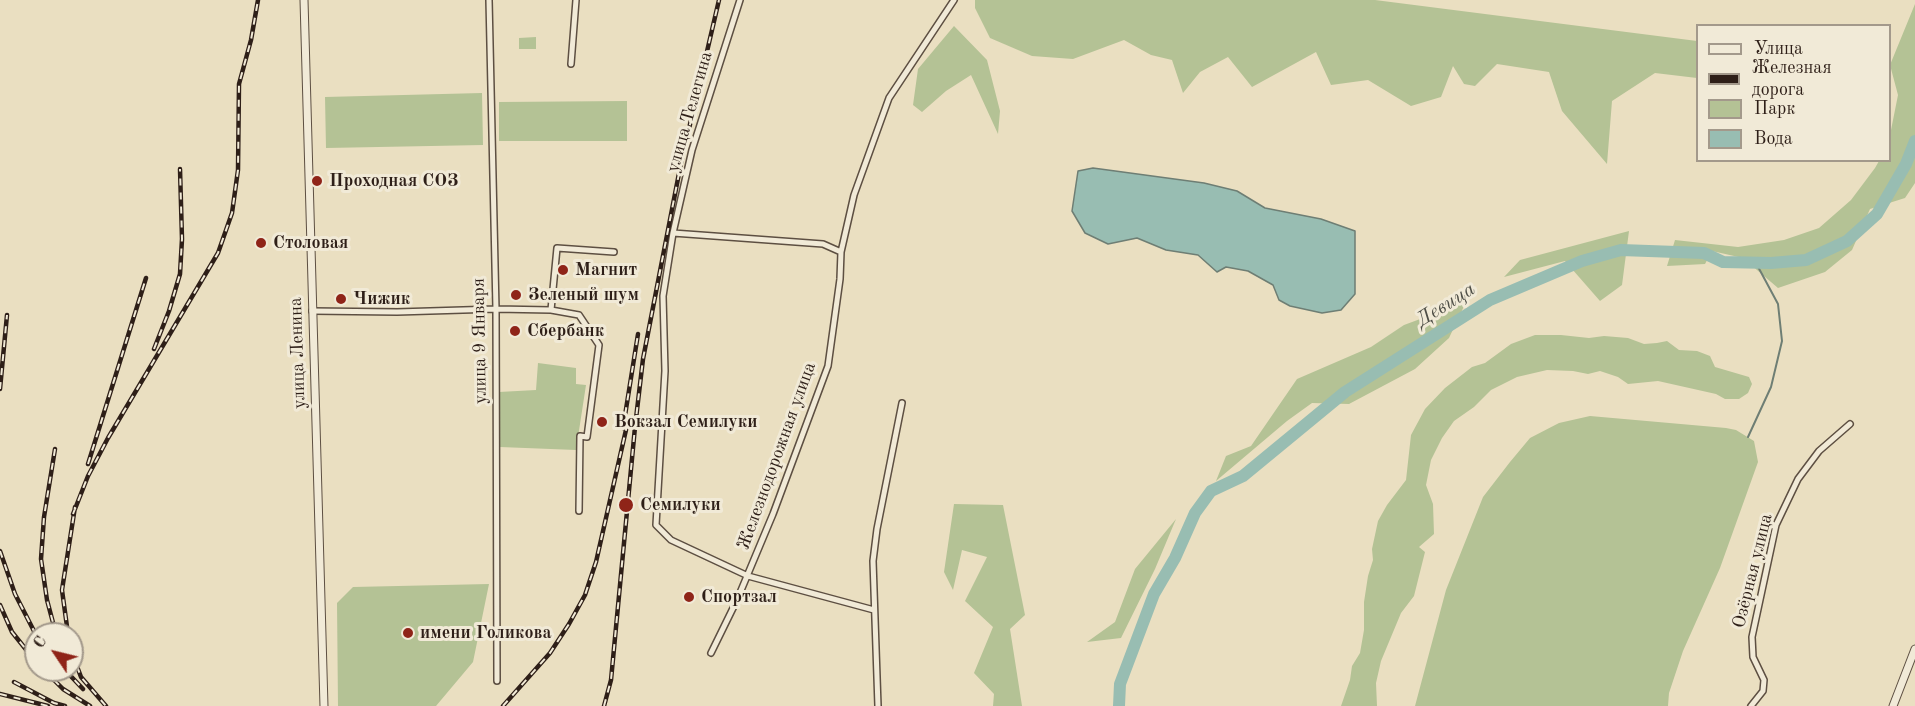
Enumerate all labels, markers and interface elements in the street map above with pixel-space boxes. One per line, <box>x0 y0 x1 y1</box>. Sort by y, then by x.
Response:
legend <box>1696 24 1891 162</box>
text: Улица <box>1754 40 1803 58</box>
street label: улица Телегина <box>662 49 718 175</box>
text: Железная дорога <box>1752 59 1832 99</box>
text: Парк <box>1754 100 1795 118</box>
text: Вода <box>1754 130 1793 148</box>
place label: Проходная СОЗ <box>329 170 458 192</box>
marker: Проходная СОЗ <box>310 174 324 188</box>
place label: Столовая <box>273 232 348 254</box>
marker: Столовая <box>254 236 268 250</box>
place label: Магнит <box>575 259 637 281</box>
marker: Магнит <box>556 263 570 277</box>
street label: улица 9 Января <box>468 278 492 404</box>
water label: Девица <box>1412 278 1480 332</box>
place label: Зеленый шум <box>528 284 639 306</box>
place label: Чижик <box>353 288 410 310</box>
marker: Зеленый шум <box>509 288 523 302</box>
marker: Чижик <box>334 292 348 306</box>
street label: улица Ленина <box>285 297 311 409</box>
place label: Сбербанк <box>527 320 604 342</box>
marker: Сбербанк <box>508 324 522 338</box>
street label: Железнодорожная улица <box>733 359 821 553</box>
place label: Вокзал Семилуки <box>614 411 758 433</box>
marker: Вокзал Семилуки <box>595 415 609 429</box>
place label: Семилуки <box>640 494 721 516</box>
marker: Семилуки <box>617 496 635 514</box>
street label: Озёрная улица <box>1728 512 1778 630</box>
place label: Спортзал <box>701 586 777 608</box>
marker: Спортзал <box>682 590 696 604</box>
north arrow <box>24 622 84 682</box>
place label: имени Голикова <box>420 622 552 644</box>
marker: имени Голикова <box>401 626 415 640</box>
text: С <box>31 634 50 652</box>

